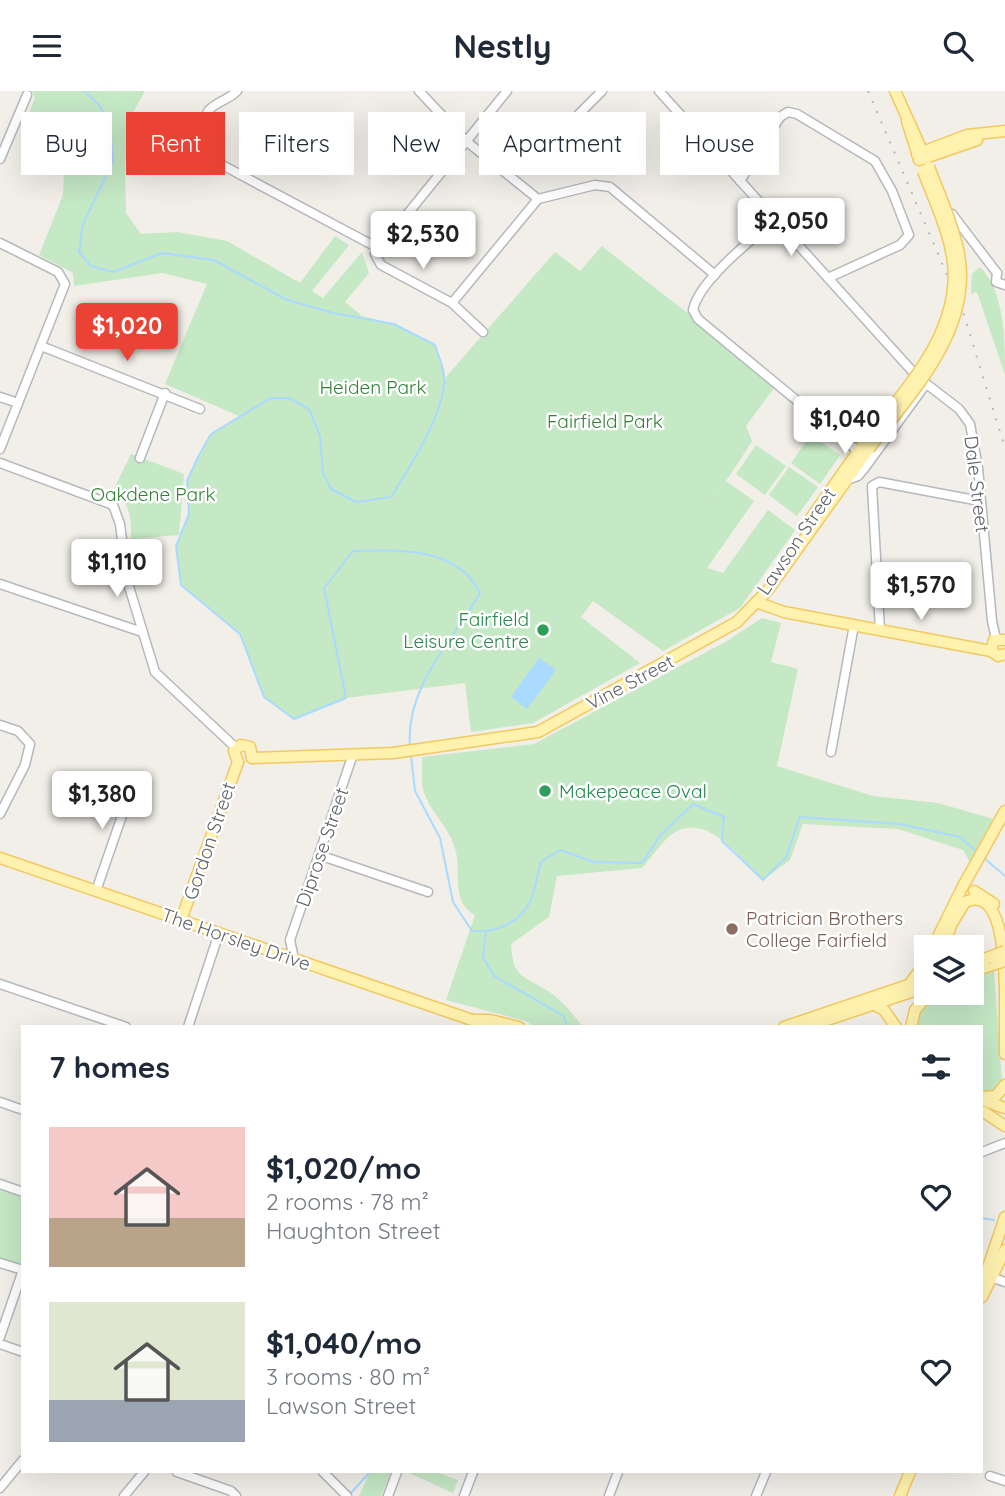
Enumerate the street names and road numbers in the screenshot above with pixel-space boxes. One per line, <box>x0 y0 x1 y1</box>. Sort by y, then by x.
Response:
street label: Dale Street <box>959 434 995 534</box>
street label: Lawson Street <box>751 483 841 599</box>
street label: Vine Street <box>582 649 678 715</box>
street label: Gordon Street <box>178 779 240 903</box>
street label: Diprose Street <box>290 784 354 910</box>
street label: The Horsley Drive <box>158 902 314 976</box>

